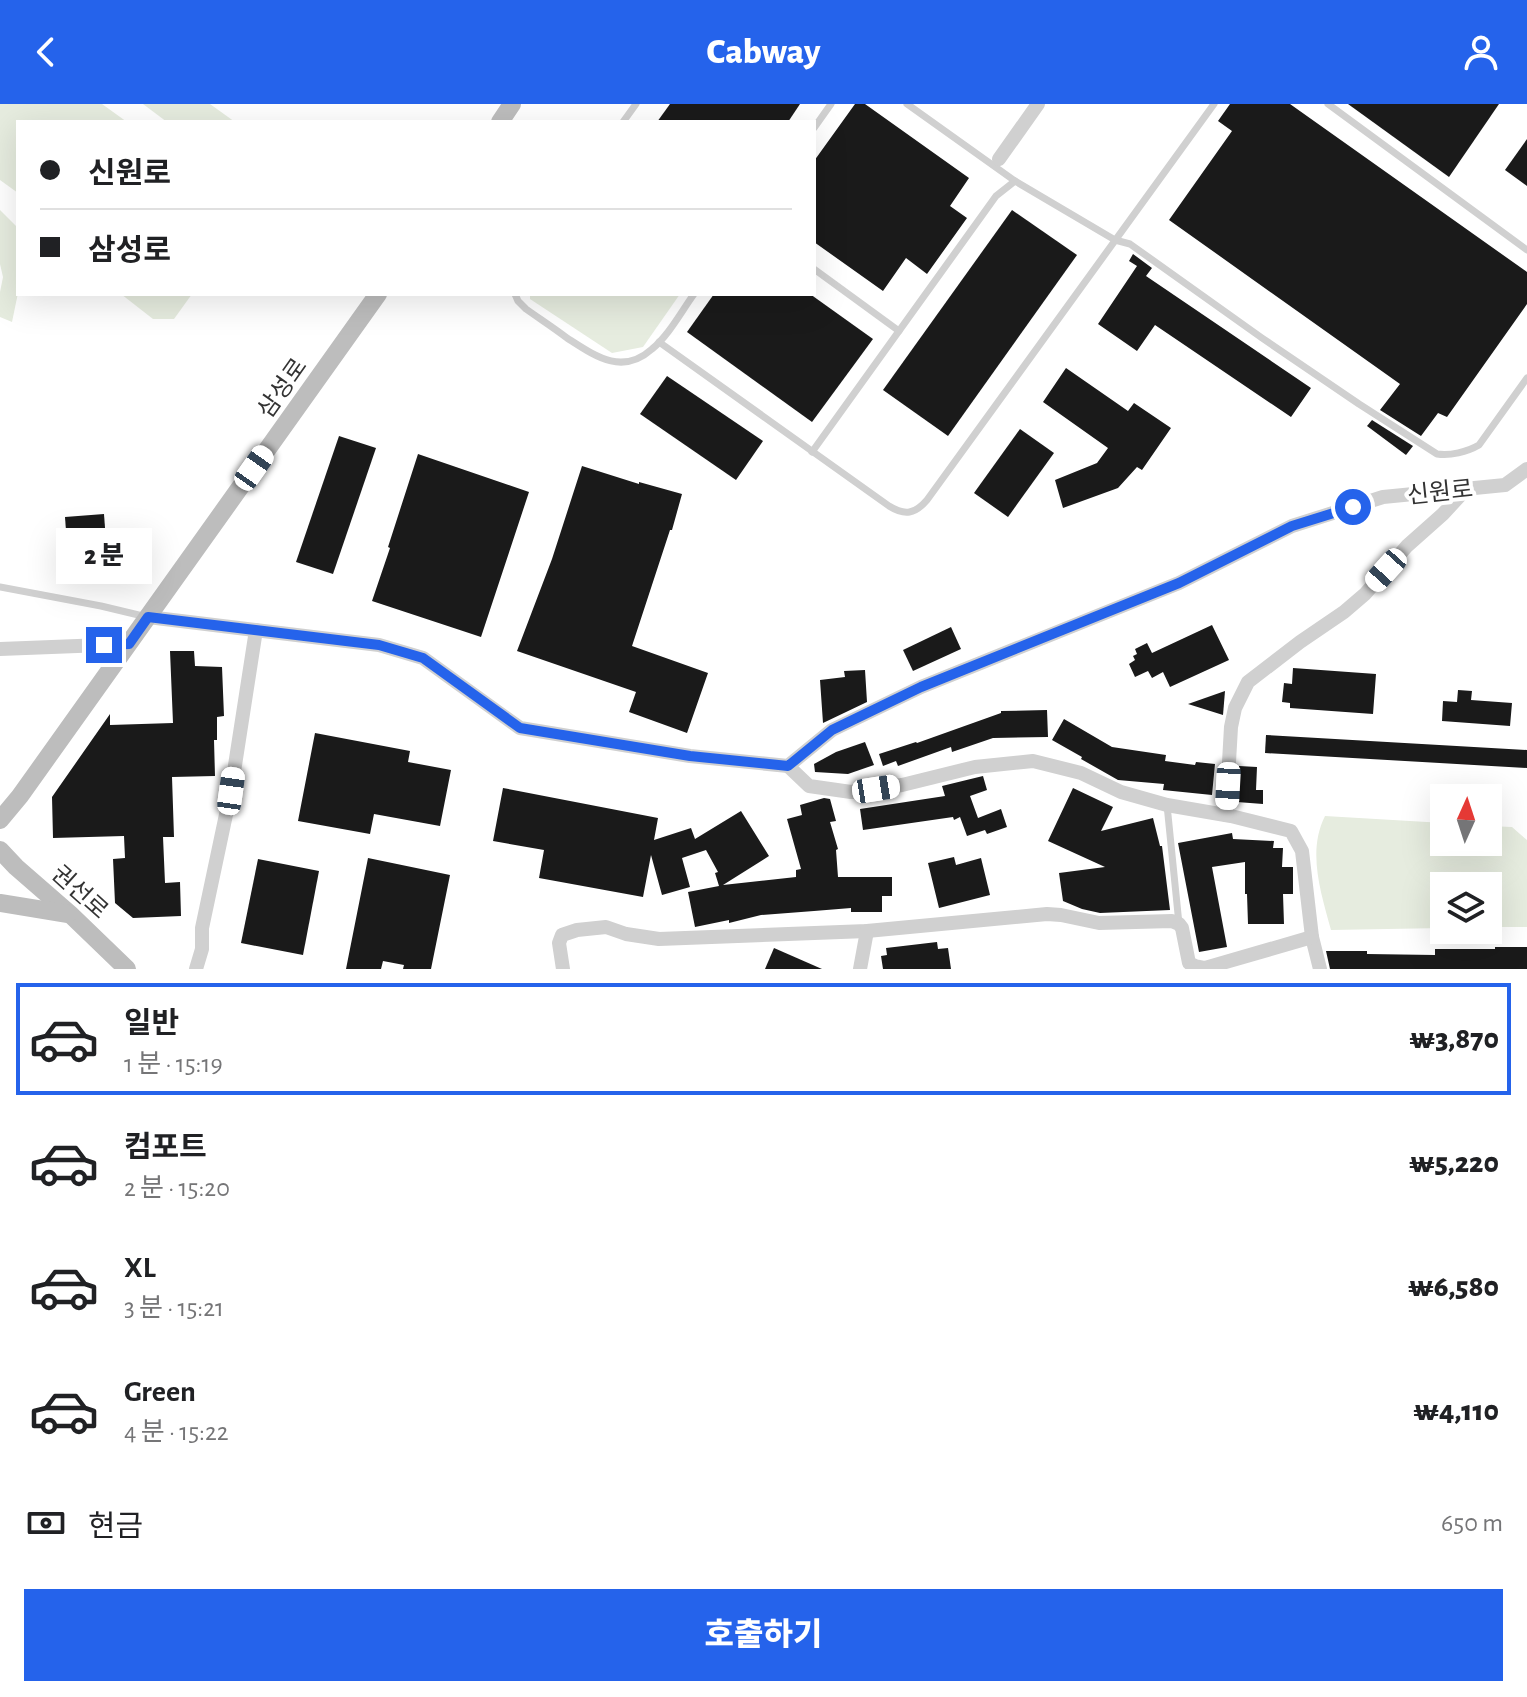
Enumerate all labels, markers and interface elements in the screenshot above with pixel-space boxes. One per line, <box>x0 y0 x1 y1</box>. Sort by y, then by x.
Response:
icon: back <box>24 30 68 74</box>
icon: person <box>1459 30 1503 74</box>
text: Cabway <box>707 34 820 70</box>
text: 신원로 <box>88 159 171 189</box>
text: 삼성로 <box>88 236 171 266</box>
street label: 삼성로 <box>253 354 312 423</box>
car <box>230 441 278 495</box>
street label: 신원로 <box>1406 477 1474 508</box>
route start <box>1335 489 1371 525</box>
callout: 2 분 <box>56 529 152 585</box>
text: 2 분 <box>84 543 124 569</box>
car <box>1361 544 1411 596</box>
route end <box>86 627 122 663</box>
car <box>1215 761 1241 811</box>
car <box>216 766 246 816</box>
car <box>850 773 902 805</box>
north arrow <box>1430 784 1502 856</box>
map controls <box>1430 784 1502 944</box>
street label: 권선로 <box>47 861 113 924</box>
button: layers <box>1430 872 1502 944</box>
icon: car <box>28 1003 100 1075</box>
text: 일반 <box>124 1009 179 1039</box>
text: ₩3,870 <box>1409 1024 1499 1054</box>
text: 1 분 · 15:19 <box>124 1051 223 1077</box>
icon: car <box>28 1127 100 1199</box>
text: 컴포트 <box>124 1133 207 1163</box>
text: ₩5,220 <box>1409 1148 1499 1178</box>
text: 2 분 · 15:20 <box>124 1175 230 1201</box>
icon: car <box>28 1251 100 1323</box>
text: XL <box>124 1253 156 1283</box>
text: ₩6,580 <box>1408 1272 1499 1302</box>
text: 3 분 · 15:21 <box>124 1295 224 1321</box>
icon: car <box>28 1375 100 1447</box>
text: Green <box>124 1377 196 1407</box>
text: ₩4,110 <box>1413 1396 1499 1426</box>
text: 4 분 · 15:22 <box>124 1419 229 1445</box>
icon: cash <box>24 1501 68 1545</box>
text: 650 m <box>1441 1510 1503 1536</box>
text: 현금 <box>88 1512 143 1542</box>
button: 호출하기 <box>24 1589 1503 1681</box>

